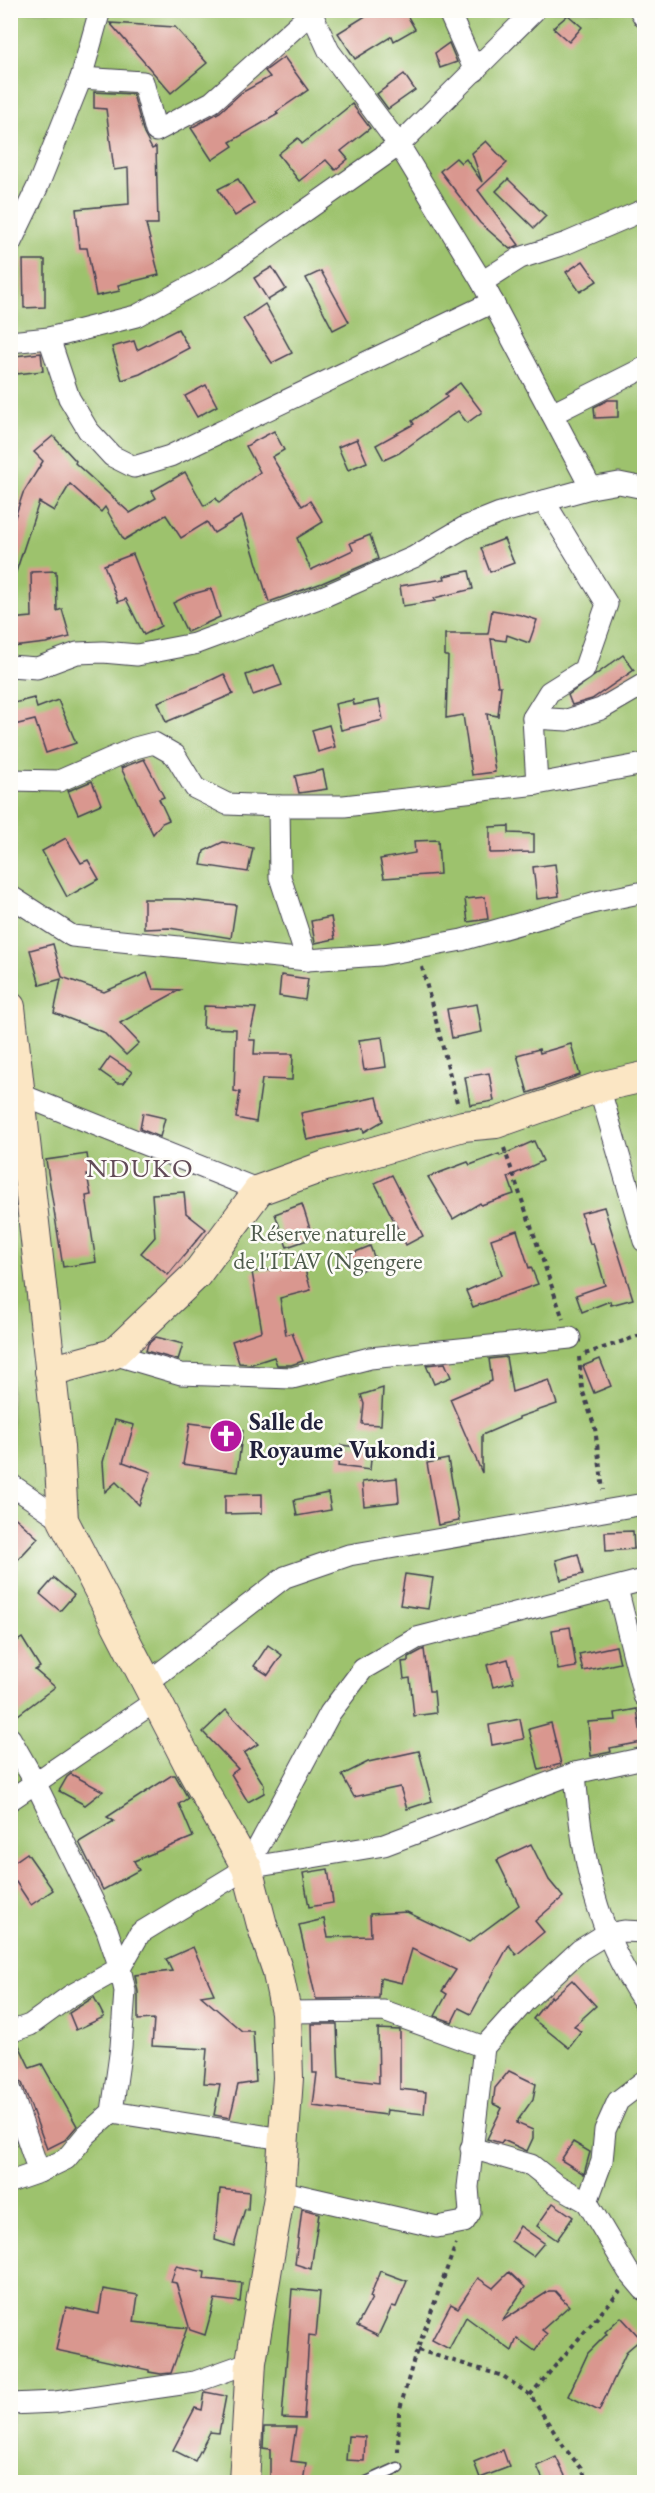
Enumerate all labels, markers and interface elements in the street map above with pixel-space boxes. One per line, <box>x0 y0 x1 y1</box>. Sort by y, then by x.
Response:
district label: NDUKO <box>86 1150 194 1185</box>
park label: Réserve naturelle de l'ITAV (Ngengere <box>233 1217 423 1276</box>
place label: Salle de Royaume Vukondi <box>249 1406 436 1466</box>
church icon: Salle de Royaume Vukondi <box>208 1418 244 1454</box>

